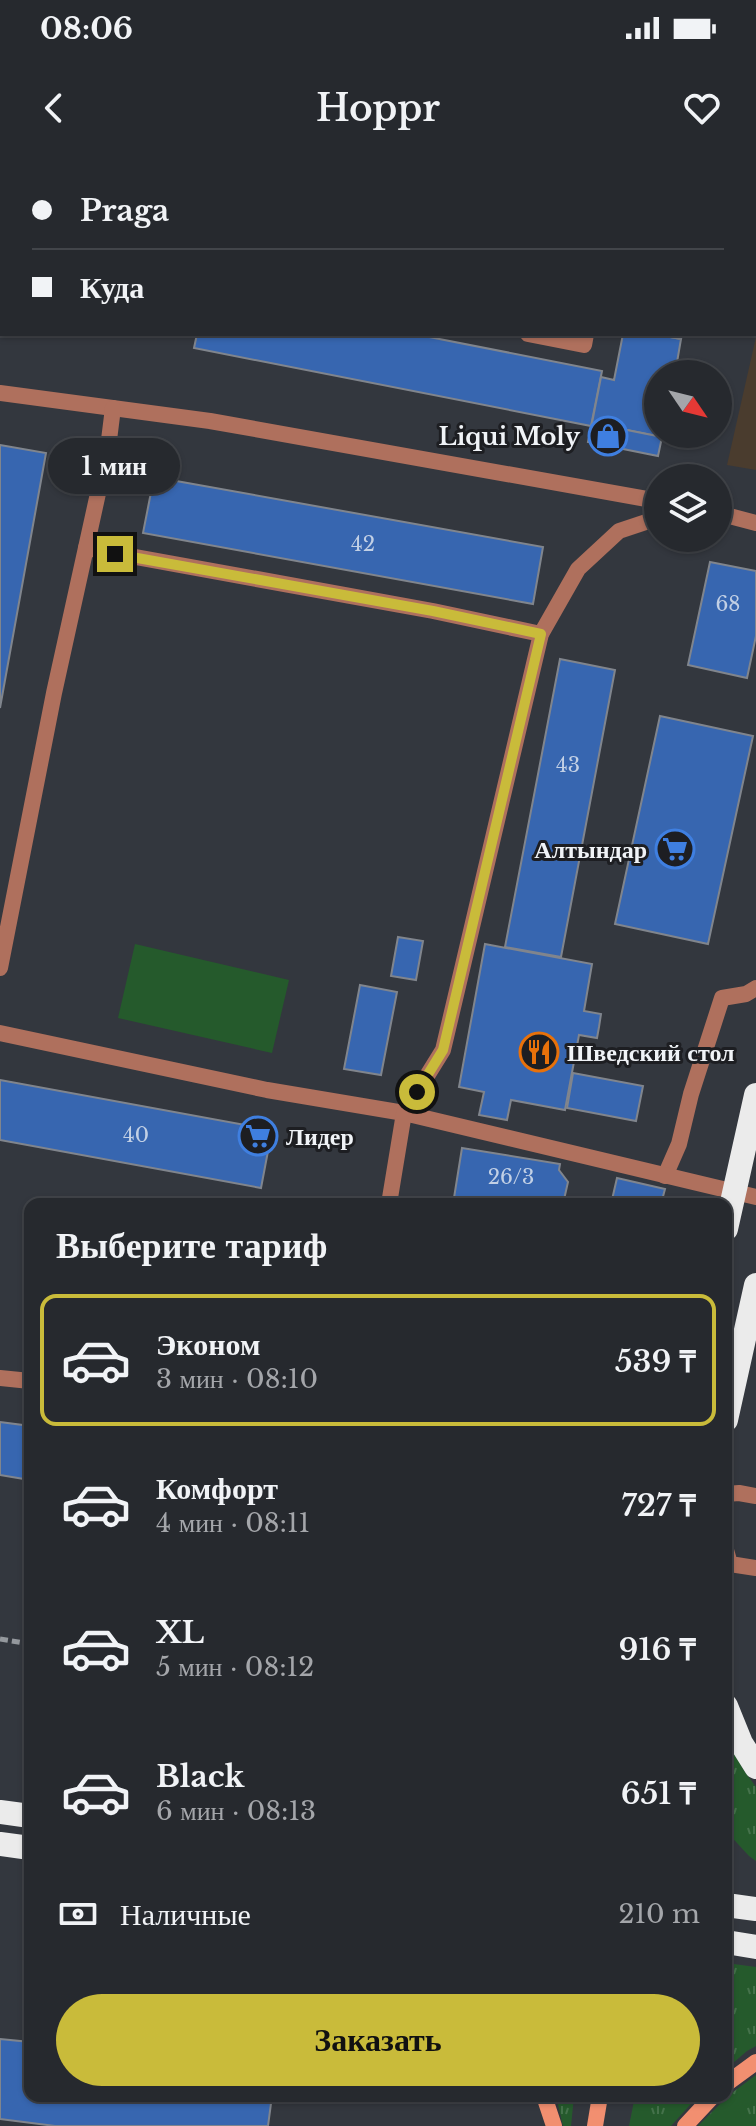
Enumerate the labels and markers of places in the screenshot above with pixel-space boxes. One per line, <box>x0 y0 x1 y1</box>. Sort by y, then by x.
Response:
shop icon: Liqui Moly <box>587 415 629 457</box>
place label: Liqui Moly <box>439 422 580 451</box>
supermarket icon: Алтындар <box>654 828 696 870</box>
place label: Алтындар <box>534 835 647 864</box>
restaurant icon: Шведский стол <box>518 1031 560 1073</box>
place label: Шведский стол <box>567 1038 735 1067</box>
supermarket icon: Лидер <box>237 1115 279 1157</box>
place label: Лидер <box>286 1122 354 1151</box>

